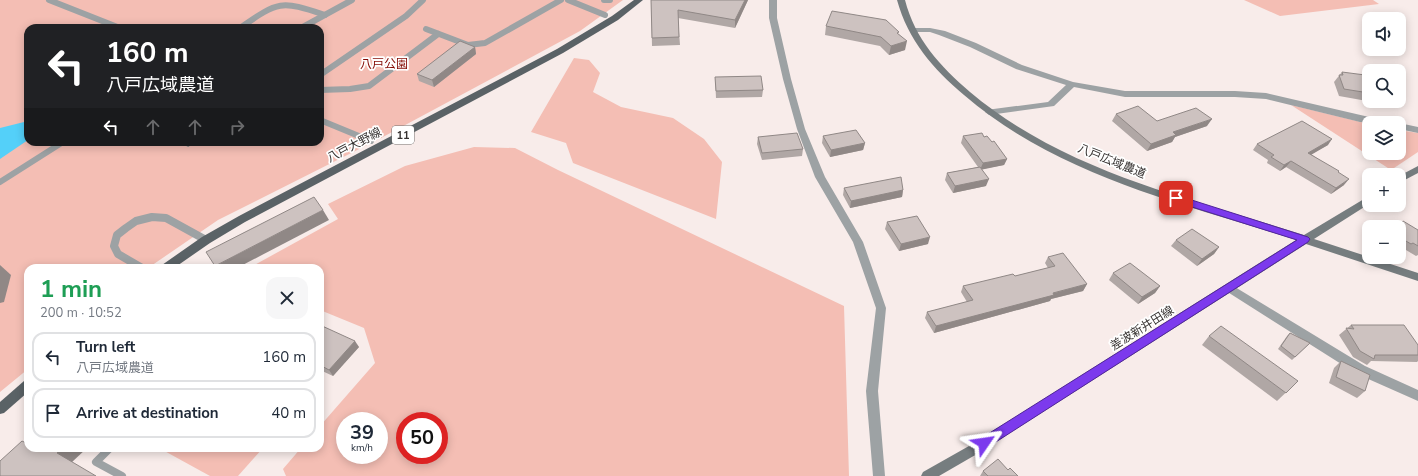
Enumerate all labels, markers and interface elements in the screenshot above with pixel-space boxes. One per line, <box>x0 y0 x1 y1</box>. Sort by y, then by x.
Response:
map controls <box>1362 12 1406 264</box>
button: sound <box>1362 12 1406 56</box>
text: 160 m <box>106 34 189 72</box>
icon: left <box>40 40 92 92</box>
park label: 八戸公園 <box>360 56 408 72</box>
button: search <box>1362 64 1406 108</box>
text: 八戸広域農道 <box>106 73 214 97</box>
icon: left <box>100 116 122 138</box>
icon: ahead <box>142 116 164 138</box>
icon: ahead <box>184 116 206 138</box>
icon: right <box>226 116 248 138</box>
button: layers <box>1362 116 1406 160</box>
street label: 八戸大野線 <box>324 124 384 166</box>
road number: 11 <box>392 126 414 144</box>
street label: 八戸広域農道 <box>1076 140 1148 182</box>
button: + <box>1362 168 1406 212</box>
pin <box>1159 181 1193 215</box>
icon: arrive <box>1165 187 1187 209</box>
button: − <box>1362 220 1406 264</box>
text: 1 min <box>40 273 102 305</box>
button: close <box>266 277 308 319</box>
street label: 差波新井田線 <box>1107 302 1177 354</box>
text: 200 m · 10:52 <box>40 304 122 322</box>
text: Turn left <box>76 337 135 357</box>
icon: left <box>42 346 64 368</box>
text: 160 m <box>262 347 306 367</box>
text: 八戸広域農道 <box>76 359 154 377</box>
icon: arrive <box>42 402 64 424</box>
text: Arrive at destination <box>76 403 219 423</box>
text: 40 m <box>271 403 306 423</box>
speed limit sign: 50 <box>396 412 448 464</box>
text: 39 <box>350 419 374 446</box>
position arrow <box>963 422 1005 464</box>
text: km/h <box>351 441 373 455</box>

